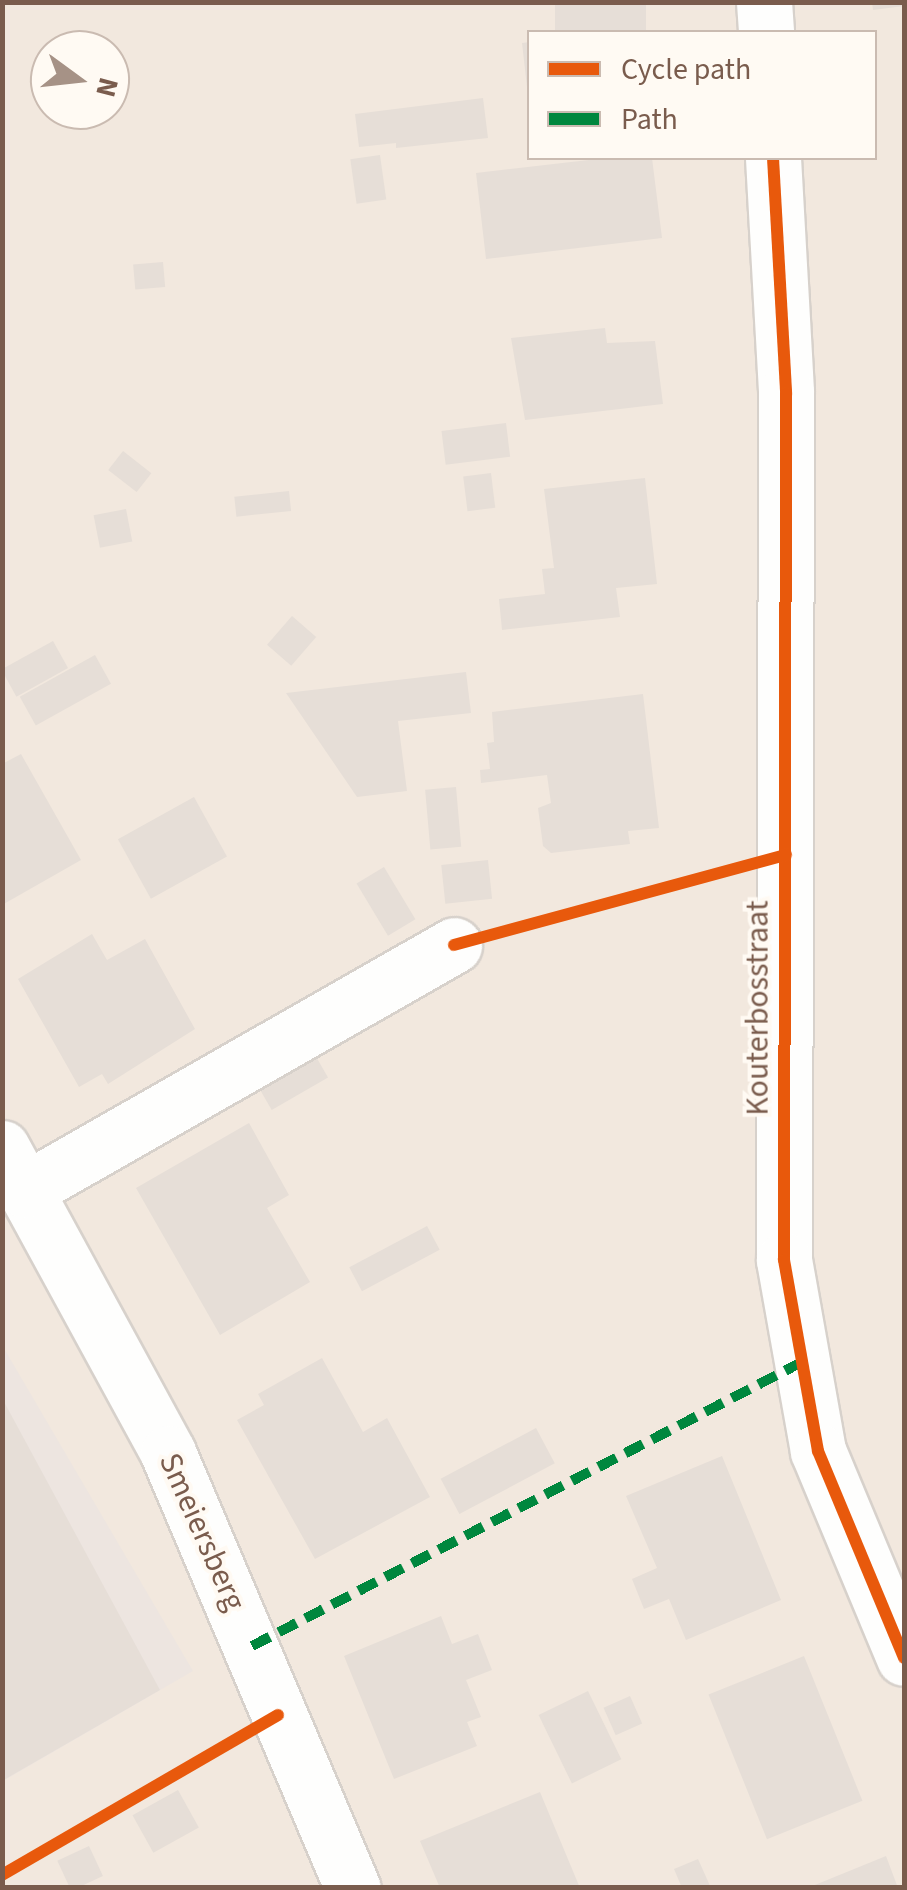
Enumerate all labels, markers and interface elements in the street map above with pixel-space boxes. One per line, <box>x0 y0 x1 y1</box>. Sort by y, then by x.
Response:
north arrow <box>30 30 130 130</box>
legend <box>527 30 877 160</box>
text: Cycle path <box>621 48 751 91</box>
text: N <box>85 73 129 101</box>
text: Path <box>621 98 678 141</box>
street label: Kouterbosstraat <box>739 900 777 1116</box>
street label: Smeiersberg <box>150 1447 254 1617</box>

